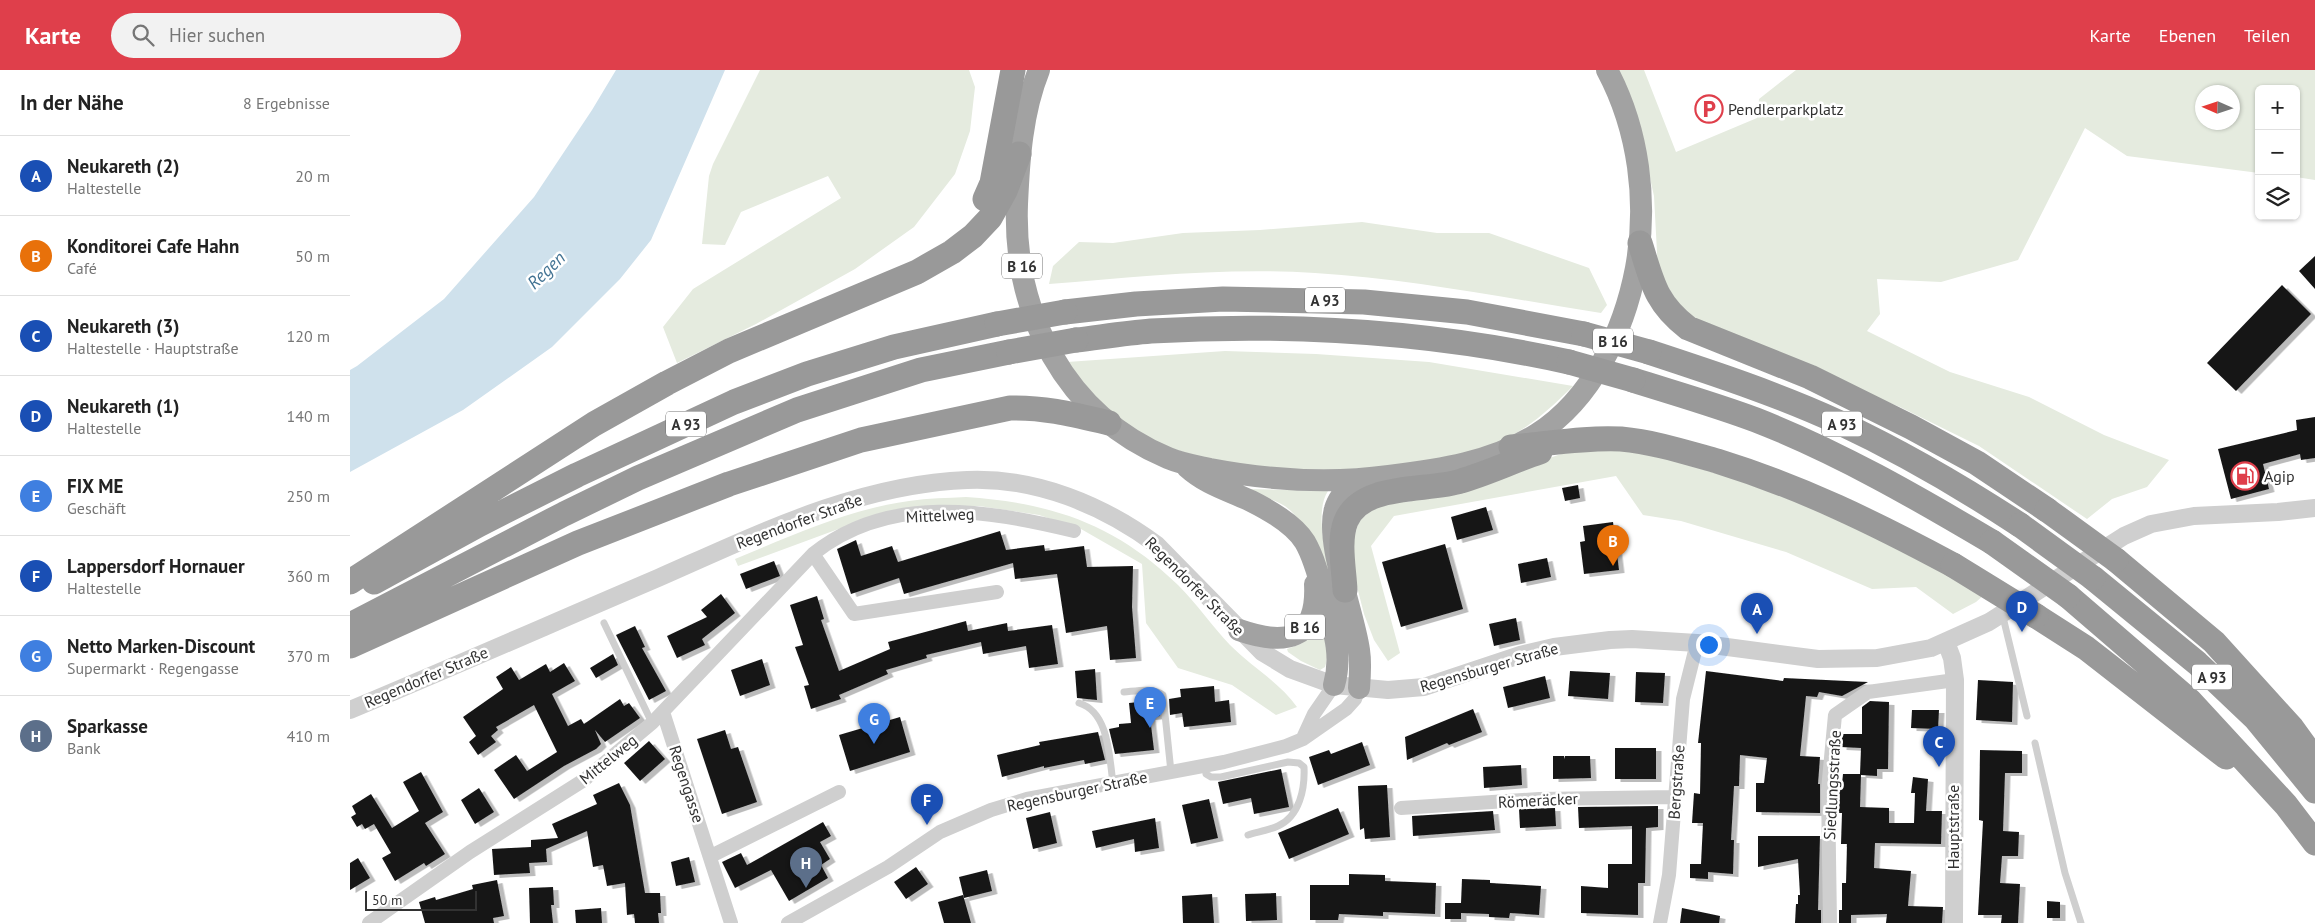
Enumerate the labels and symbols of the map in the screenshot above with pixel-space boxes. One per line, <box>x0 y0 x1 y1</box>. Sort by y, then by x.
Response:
north arrow <box>2195 85 2240 130</box>
parking icon: Pendlerparkplatz <box>1694 94 1724 124</box>
place label: Pendlerparkplatz <box>1728 99 1844 119</box>
water label: Regen <box>522 246 570 294</box>
road number: B 16 <box>1002 254 1042 278</box>
road number: A 93 <box>1305 288 1345 312</box>
road number: B 16 <box>1593 328 1633 354</box>
road number: A 93 <box>666 412 706 436</box>
road number: A 93 <box>1822 412 1862 436</box>
fuel station icon: Agip <box>2230 461 2260 491</box>
place label: Agip <box>2264 466 2295 486</box>
street label: Regendorfer Straße <box>733 489 865 553</box>
street label: Mittelweg <box>905 503 975 527</box>
pin: B <box>1597 525 1629 566</box>
street label: Regendorfer Straße <box>1141 532 1249 640</box>
pin: D <box>2006 591 2038 632</box>
pin: A <box>1741 593 1773 634</box>
road number: B 16 <box>1285 614 1325 640</box>
your location <box>1696 632 1722 658</box>
street label: Regensburger Straße <box>1418 638 1560 696</box>
street label: Regendorfer Straße <box>361 642 491 712</box>
road number: A 93 <box>2192 664 2232 690</box>
pin: E <box>1134 687 1166 728</box>
pin: G <box>858 703 890 744</box>
pin: C <box>1923 726 1955 767</box>
street label: Mittelweg <box>575 730 641 788</box>
street label: Siedlungsstraße <box>1819 730 1845 840</box>
street label: Regengasse <box>665 743 709 825</box>
street label: Bergstraße <box>1663 744 1689 820</box>
street label: Regensburger Straße <box>1005 766 1149 816</box>
pin: F <box>911 784 943 825</box>
street label: Hauptstraße <box>1943 785 1963 869</box>
street label: Römeräcker <box>1497 788 1579 812</box>
pin: H <box>790 847 822 888</box>
scale bar <box>365 888 478 911</box>

